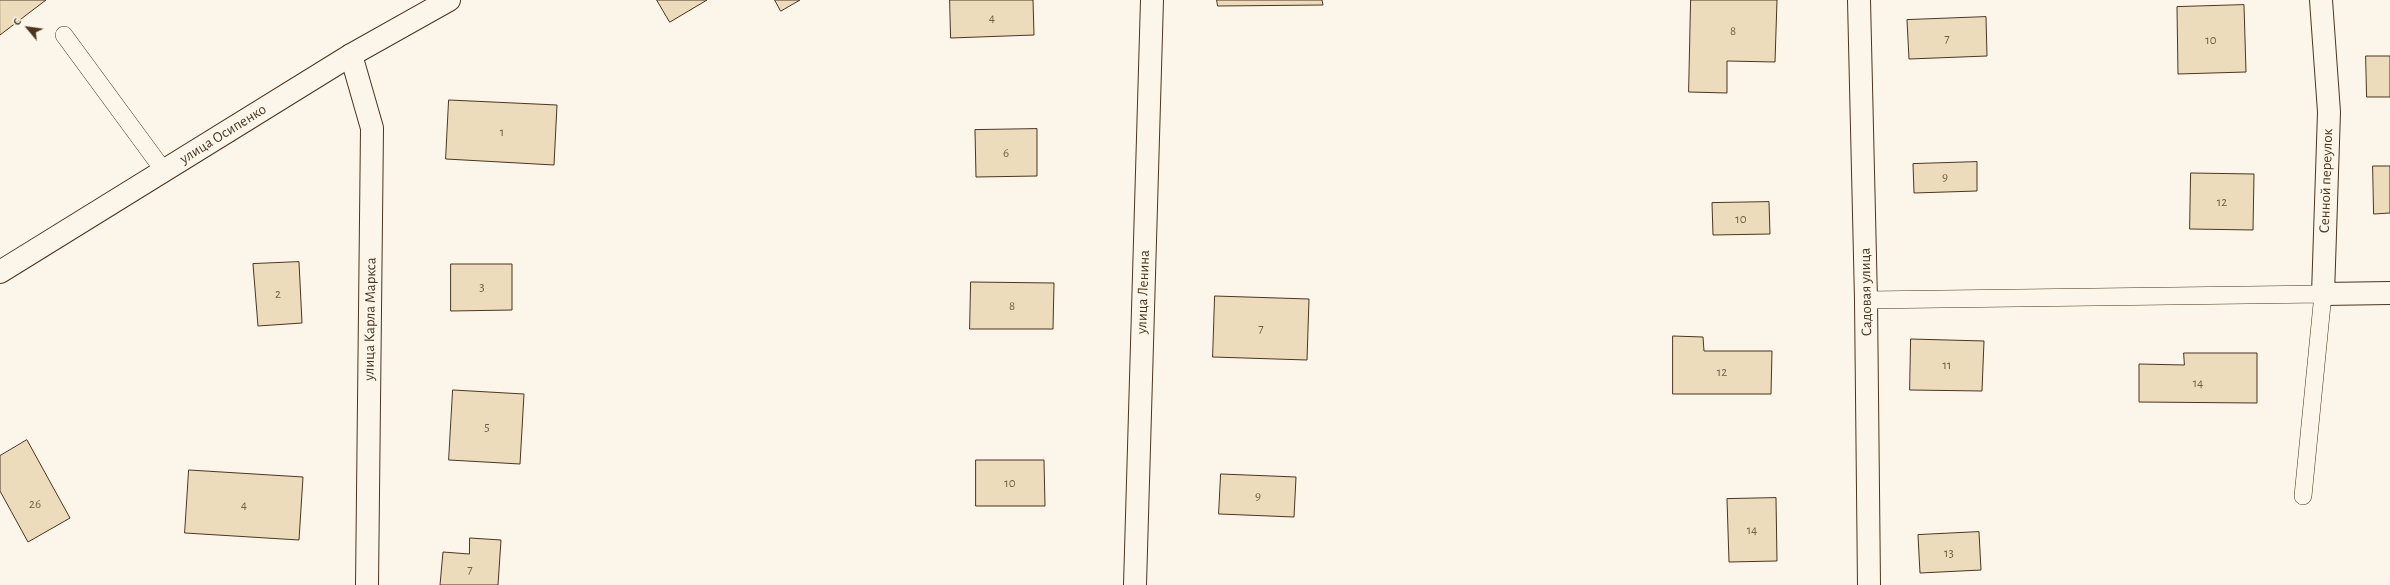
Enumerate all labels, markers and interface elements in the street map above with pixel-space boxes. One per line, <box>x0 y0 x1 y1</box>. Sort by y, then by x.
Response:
north arrow <box>8 8 48 48</box>
house number: 4 <box>989 10 995 26</box>
text: С <box>11 17 23 27</box>
house number: 8 <box>1730 23 1736 39</box>
house number: 7 <box>1944 30 1950 46</box>
house number: 10 <box>2205 32 2217 48</box>
street label: улица Осипенко <box>176 100 270 168</box>
house number: 1 <box>500 124 504 140</box>
street label: Сенной переулок <box>2315 128 2337 234</box>
house number: 6 <box>1003 145 1009 161</box>
house number: 9 <box>1942 169 1948 185</box>
house number: 12 <box>2217 194 2227 210</box>
house number: 10 <box>1735 211 1747 227</box>
street label: Садовая улица <box>1856 247 1876 337</box>
street label: улица Ленина <box>1133 250 1153 334</box>
street label: улица Карла Маркса <box>360 257 380 381</box>
house number: 3 <box>479 279 485 295</box>
house number: 2 <box>275 286 281 302</box>
house number: 8 <box>1009 298 1015 314</box>
house number: 7 <box>1258 320 1264 336</box>
house number: 11 <box>1943 357 1951 373</box>
house number: 12 <box>1717 364 1727 380</box>
house number: 14 <box>2193 375 2203 391</box>
house number: 5 <box>484 419 490 435</box>
house number: 10 <box>1004 475 1016 491</box>
house number: 9 <box>1255 488 1261 504</box>
house number: 26 <box>29 496 41 512</box>
house number: 4 <box>241 497 247 513</box>
house number: 14 <box>1747 522 1757 538</box>
house number: 13 <box>1944 545 1954 561</box>
house number: 7 <box>467 561 473 577</box>

